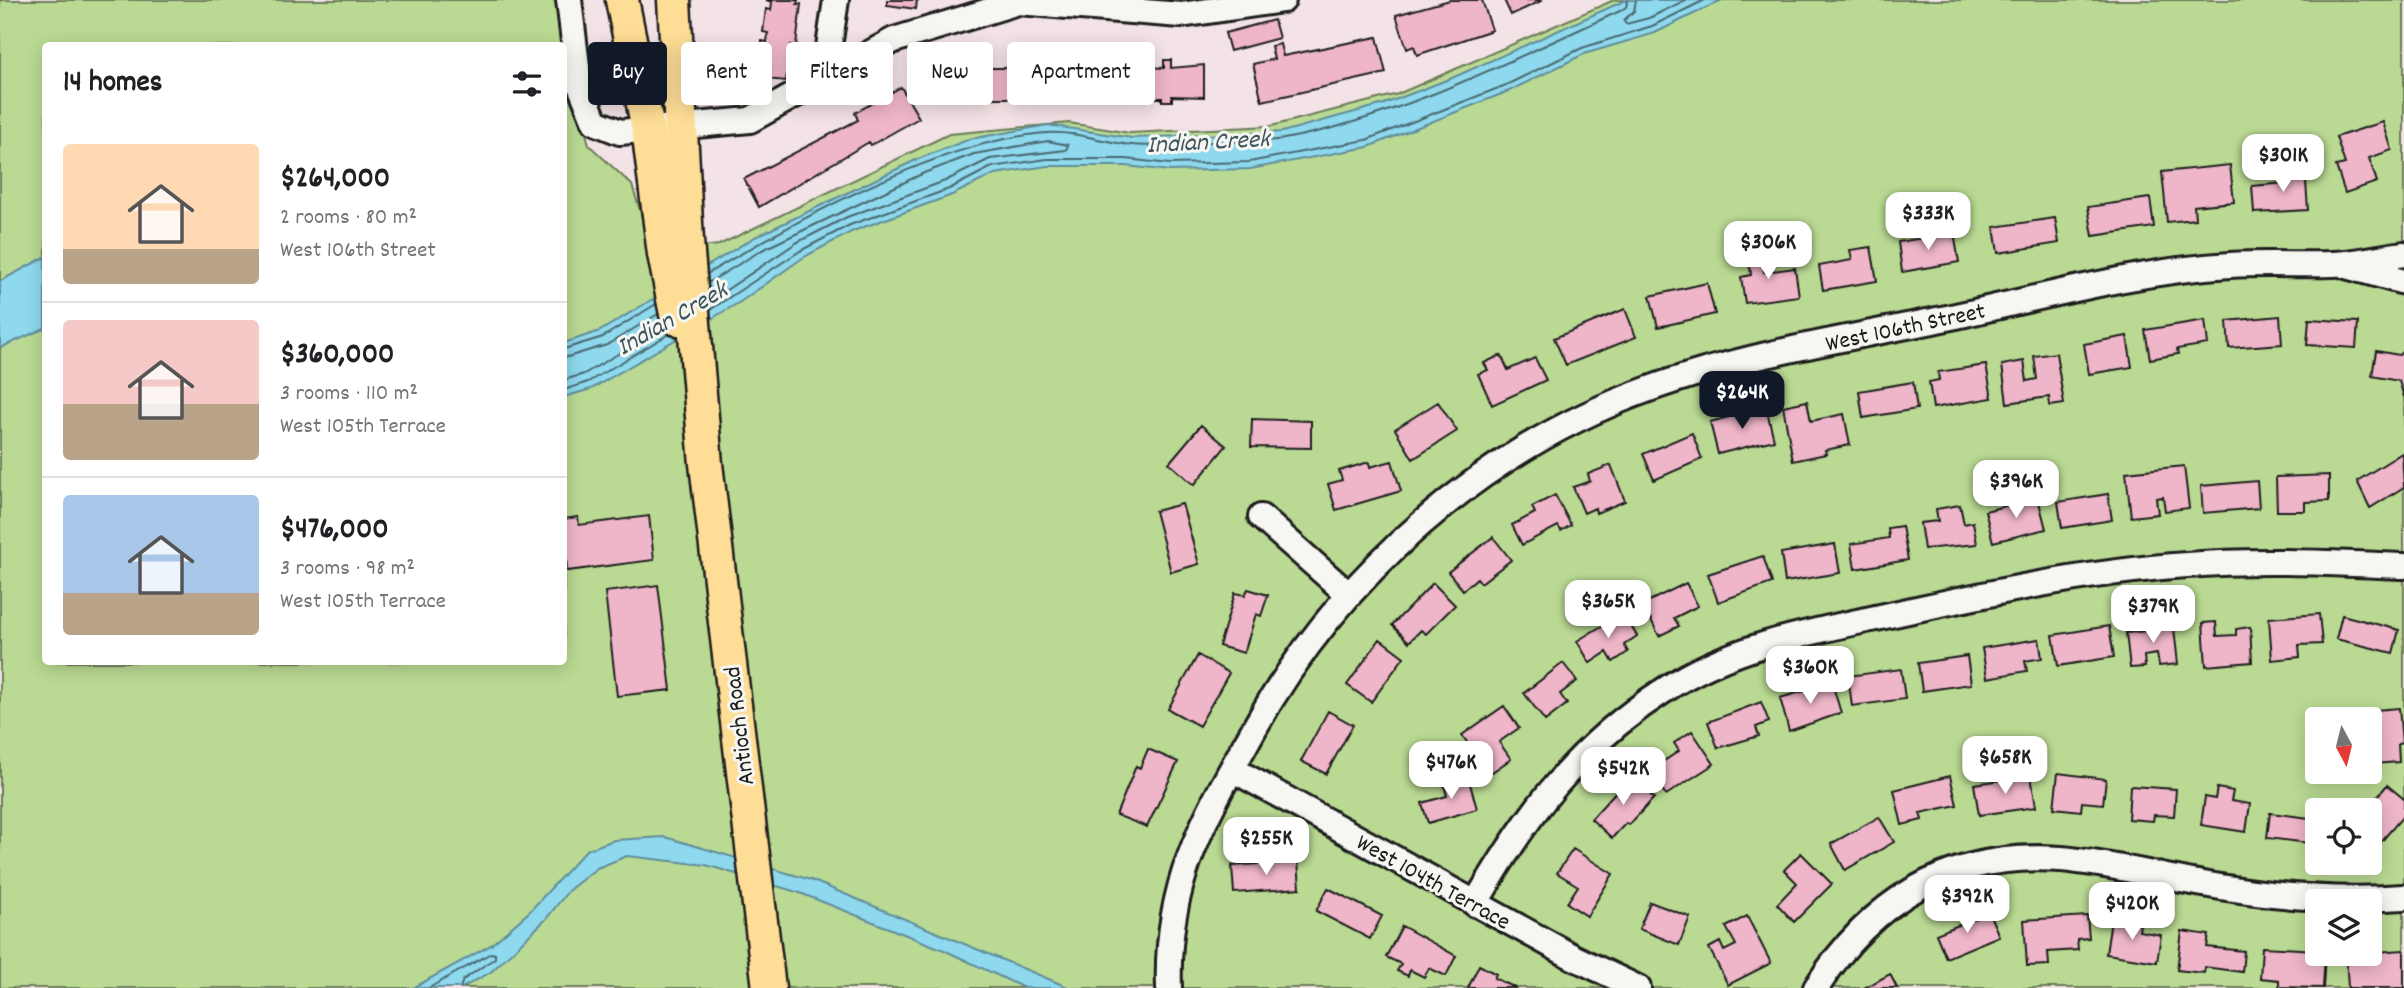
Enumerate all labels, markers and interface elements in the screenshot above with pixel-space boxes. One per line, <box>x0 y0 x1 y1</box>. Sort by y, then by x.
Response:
chip: Buy <box>588 42 667 105</box>
chip: Rent <box>681 42 772 105</box>
chip: Filters <box>786 42 893 105</box>
chip: New <box>907 42 993 105</box>
chip: Apartment <box>1007 42 1155 105</box>
text: 14 homes <box>63 63 162 106</box>
icon: filters <box>508 65 546 103</box>
water label: Indian Creek <box>1146 122 1273 165</box>
pin: $301K <box>2234 134 2332 194</box>
text: $301K <box>2258 140 2308 173</box>
text: $264,000 <box>280 159 390 202</box>
icon: home <box>119 172 203 256</box>
pin: $333K <box>1879 192 1977 252</box>
text: $333K <box>1902 198 1954 231</box>
text: 2 rooms · 80 m² <box>280 202 417 235</box>
pin: $306K <box>1719 222 1817 281</box>
text: $306K <box>1740 227 1796 260</box>
text: West 106th Street <box>280 235 436 268</box>
water label: Indian Creek <box>610 272 737 367</box>
street label: West 106th Street <box>1823 295 1989 362</box>
text: $360,000 <box>280 335 394 378</box>
icon: home <box>119 348 203 432</box>
pin: $264K <box>1693 372 1791 431</box>
text: $264K <box>1715 377 1769 410</box>
text: 3 rooms · 110 m² <box>280 378 418 411</box>
text: West 105th Terrace <box>280 411 446 444</box>
pin: $396K <box>1967 461 2065 520</box>
text: $396K <box>1989 466 2043 499</box>
text: $476,000 <box>280 510 389 553</box>
icon: home <box>119 523 203 607</box>
text: 3 rooms · 98 m² <box>280 553 415 586</box>
pin: $365K <box>1559 580 1657 640</box>
text: West 105th Terrace <box>280 586 446 619</box>
text: $365K <box>1581 586 1635 619</box>
pin: $379K <box>2104 586 2202 645</box>
text: $379K <box>2127 591 2179 624</box>
pin: $360K <box>1761 646 1859 706</box>
text: $360K <box>1782 652 1838 685</box>
street label: Antioch Road <box>717 664 765 787</box>
north arrow <box>2305 707 2382 784</box>
map controls <box>2305 707 2382 966</box>
pin: $658K <box>1956 736 2054 796</box>
pin: $476K <box>1402 742 1500 801</box>
text: $658K <box>1978 742 2032 775</box>
text: $476K <box>1425 747 1477 780</box>
pin: $542K <box>1574 748 1672 807</box>
text: $542K <box>1597 753 1649 786</box>
button: locate <box>2305 798 2382 875</box>
pin: $255K <box>1217 818 1315 877</box>
text: $255K <box>1239 823 1293 856</box>
street label: West 104th Terrace <box>1349 827 1516 940</box>
pin: $392K <box>1918 876 2016 935</box>
text: $392K <box>1940 881 1994 914</box>
pin: $420K <box>2083 883 2181 942</box>
text: $420K <box>2105 888 2159 921</box>
button: layers <box>2305 889 2382 966</box>

